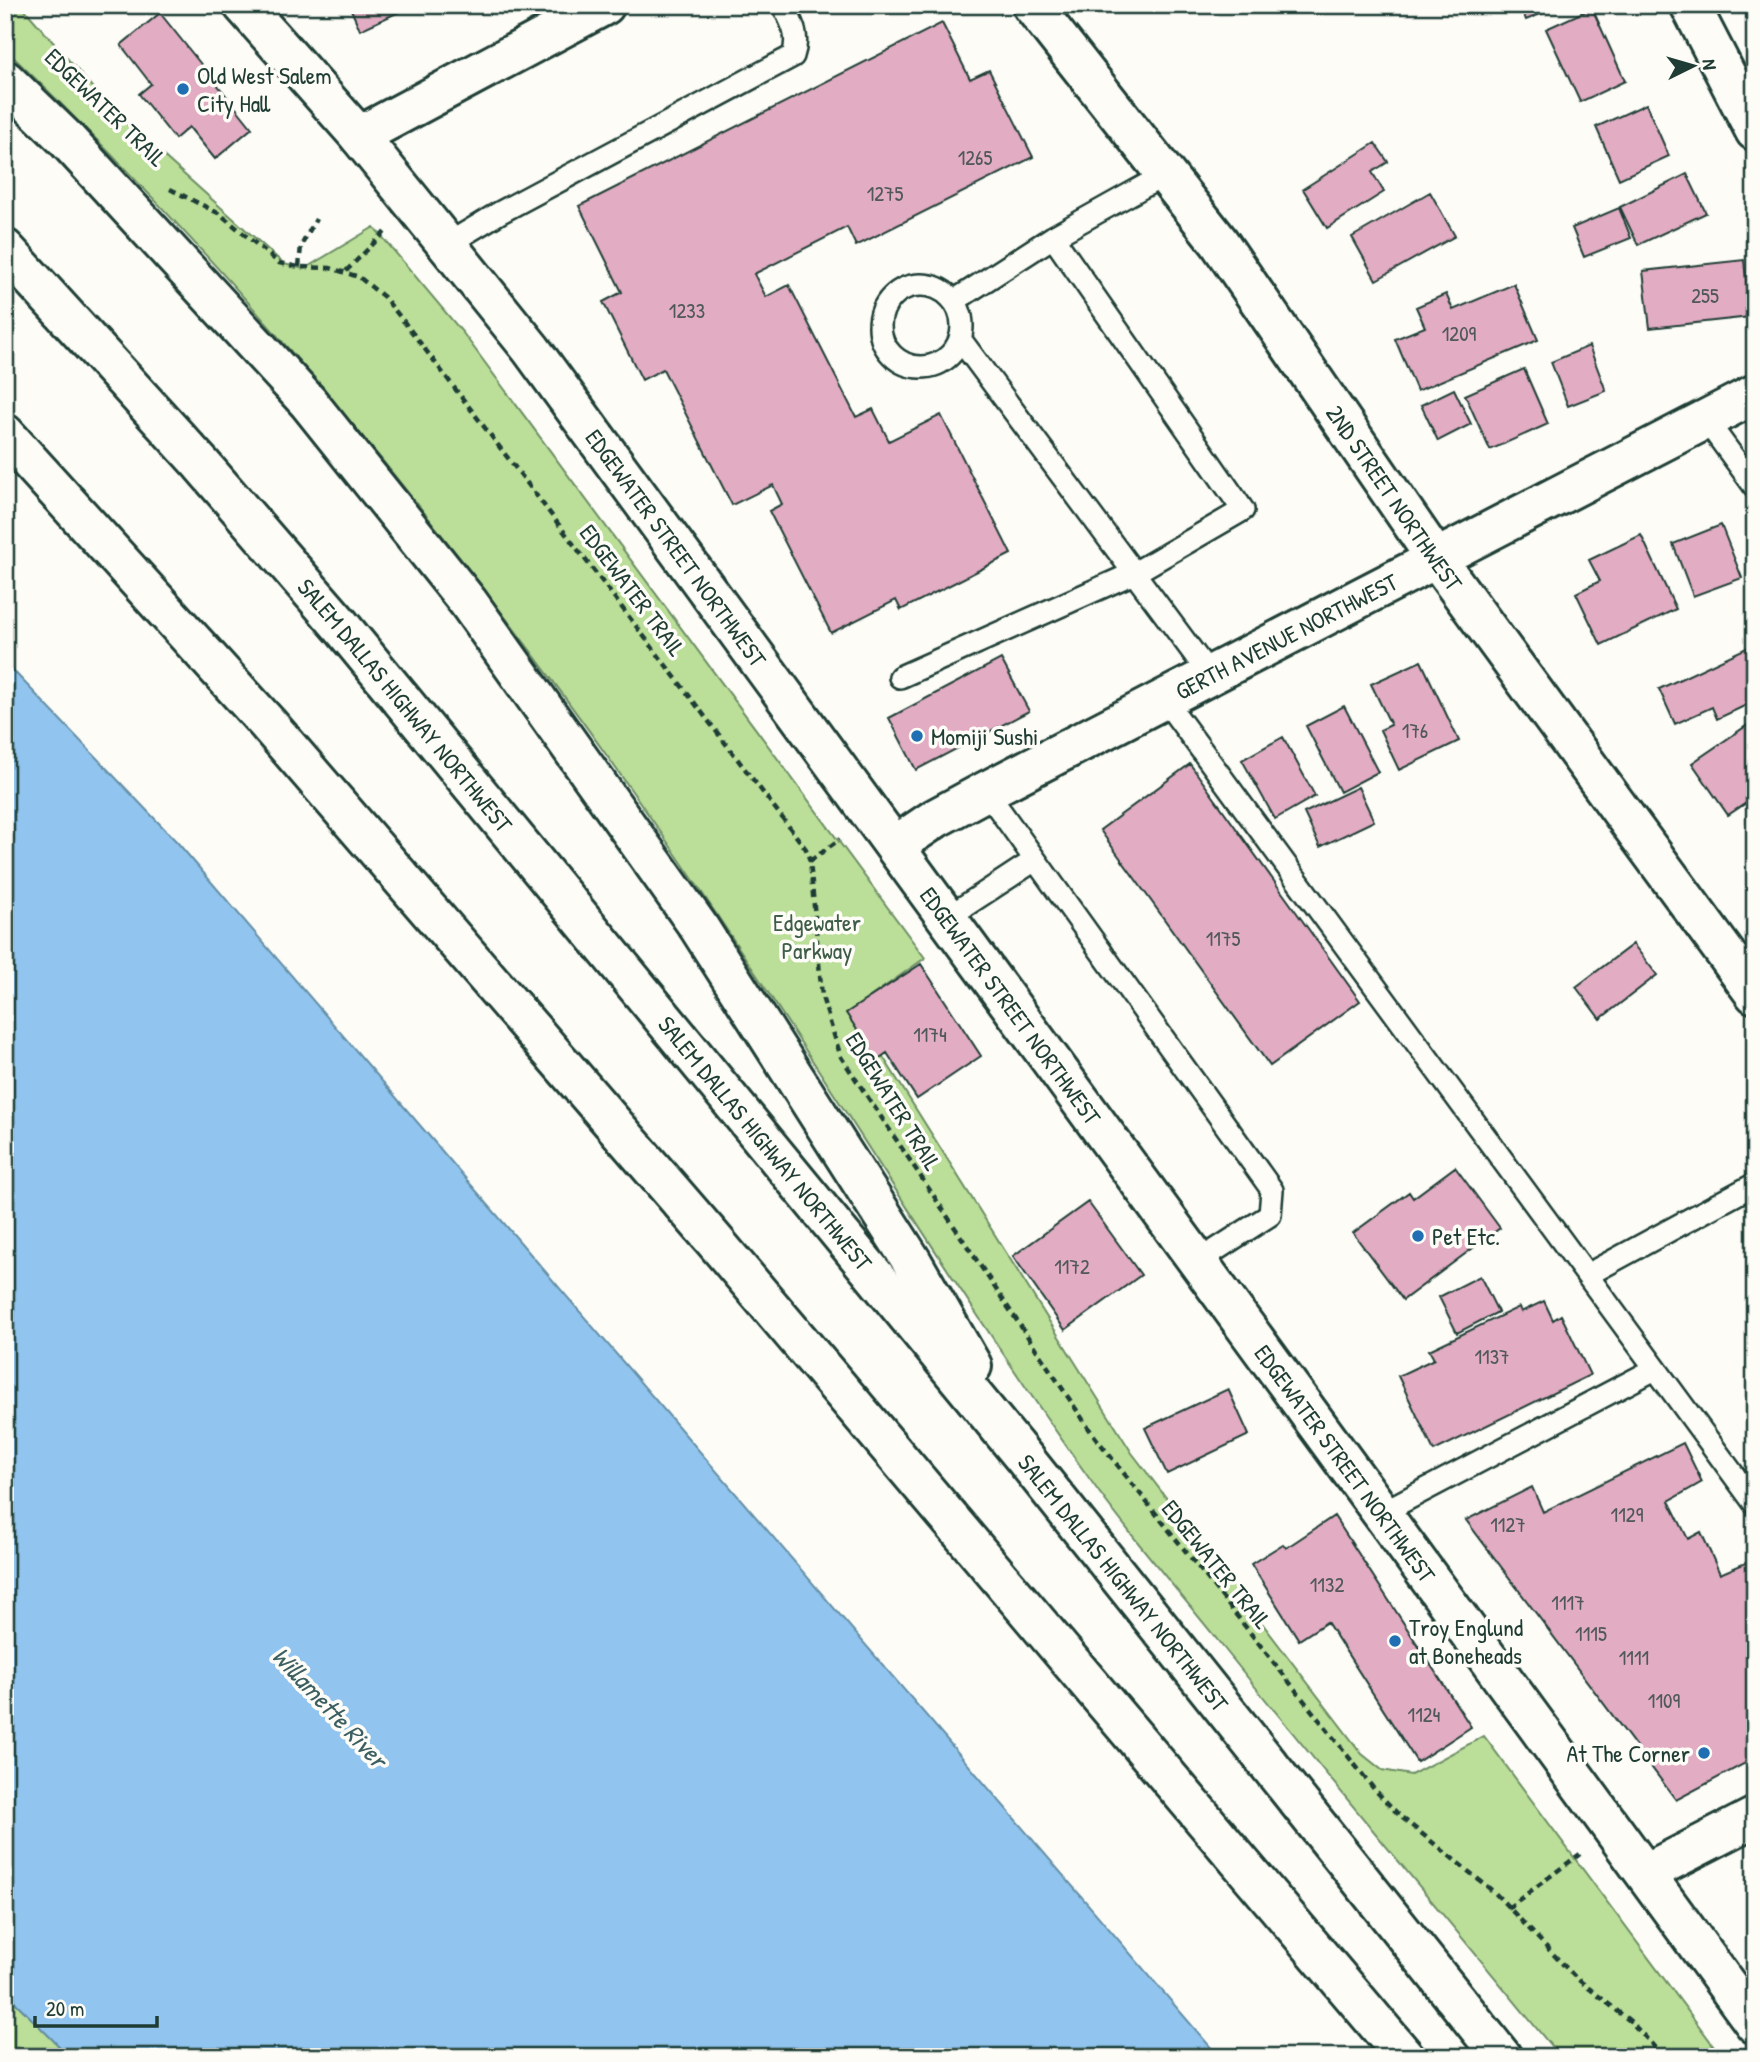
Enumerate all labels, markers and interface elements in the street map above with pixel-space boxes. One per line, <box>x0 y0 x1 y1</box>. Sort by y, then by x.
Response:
north arrow <box>1658 32 1728 102</box>
street label: EDGEWATER TRAIL <box>38 41 174 173</box>
text: N <box>1697 58 1723 71</box>
place label: Old West Salem City Hall <box>197 59 332 119</box>
marker: Old West Salem City Hall <box>175 81 191 97</box>
house number: 1265 <box>958 143 992 172</box>
house number: 1275 <box>867 179 903 208</box>
house number: 255 <box>1691 281 1719 310</box>
house number: 1233 <box>669 296 705 325</box>
house number: 1209 <box>1442 319 1477 348</box>
street label: 2ND STREET NORTHWEST <box>1319 398 1471 598</box>
street label: EDGEWATER STREET NORTHWEST <box>579 422 774 674</box>
street label: EDGEWATER TRAIL <box>573 518 693 662</box>
street label: GERTH AVENUE NORTHWEST <box>1170 565 1404 707</box>
street label: SALEM DALLAS HIGHWAY NORTHWEST <box>291 571 520 840</box>
house number: 176 <box>1402 716 1428 745</box>
place label: Momiji Sushi <box>931 720 1039 752</box>
marker: Momiji Sushi <box>909 728 925 744</box>
street label: EDGEWATER STREET NORTHWEST <box>913 880 1109 1132</box>
park label: Edgewater Parkway <box>773 906 861 966</box>
house number: 1175 <box>1206 924 1240 953</box>
street label: SALEM DALLAS HIGHWAY NORTHWEST <box>651 1009 880 1278</box>
house number: 1174 <box>913 1020 947 1049</box>
street label: EDGEWATER TRAIL <box>839 1026 949 1176</box>
place label: Pet Etc. <box>1432 1220 1500 1252</box>
marker: Pet Etc. <box>1410 1228 1426 1244</box>
house number: 1172 <box>1054 1252 1090 1281</box>
street label: EDGEWATER STREET NORTHWEST <box>1248 1338 1443 1589</box>
house number: 1137 <box>1474 1342 1510 1371</box>
street label: SALEM DALLAS HIGHWAY NORTHWEST <box>1011 1447 1237 1719</box>
street label: EDGEWATER TRAIL <box>1155 1493 1279 1635</box>
house number: 1129 <box>1611 1500 1644 1529</box>
house number: 1127 <box>1490 1510 1526 1539</box>
house number: 1132 <box>1310 1570 1344 1599</box>
house number: 1117 <box>1551 1588 1585 1617</box>
place label: Troy Englund at Boneheads <box>1409 1611 1523 1671</box>
house number: 1115 <box>1575 1619 1607 1648</box>
marker: Troy Englund at Boneheads <box>1387 1633 1403 1649</box>
water label: Willamette River <box>265 1639 397 1777</box>
house number: 1111 <box>1619 1643 1649 1672</box>
house number: 1109 <box>1648 1686 1680 1715</box>
house number: 1124 <box>1408 1700 1441 1729</box>
place label: At The Corner <box>1566 1737 1690 1769</box>
marker: At The Corner <box>1696 1745 1712 1761</box>
scale bar <box>35 1985 158 2029</box>
text: 20 m <box>46 1994 84 2023</box>

